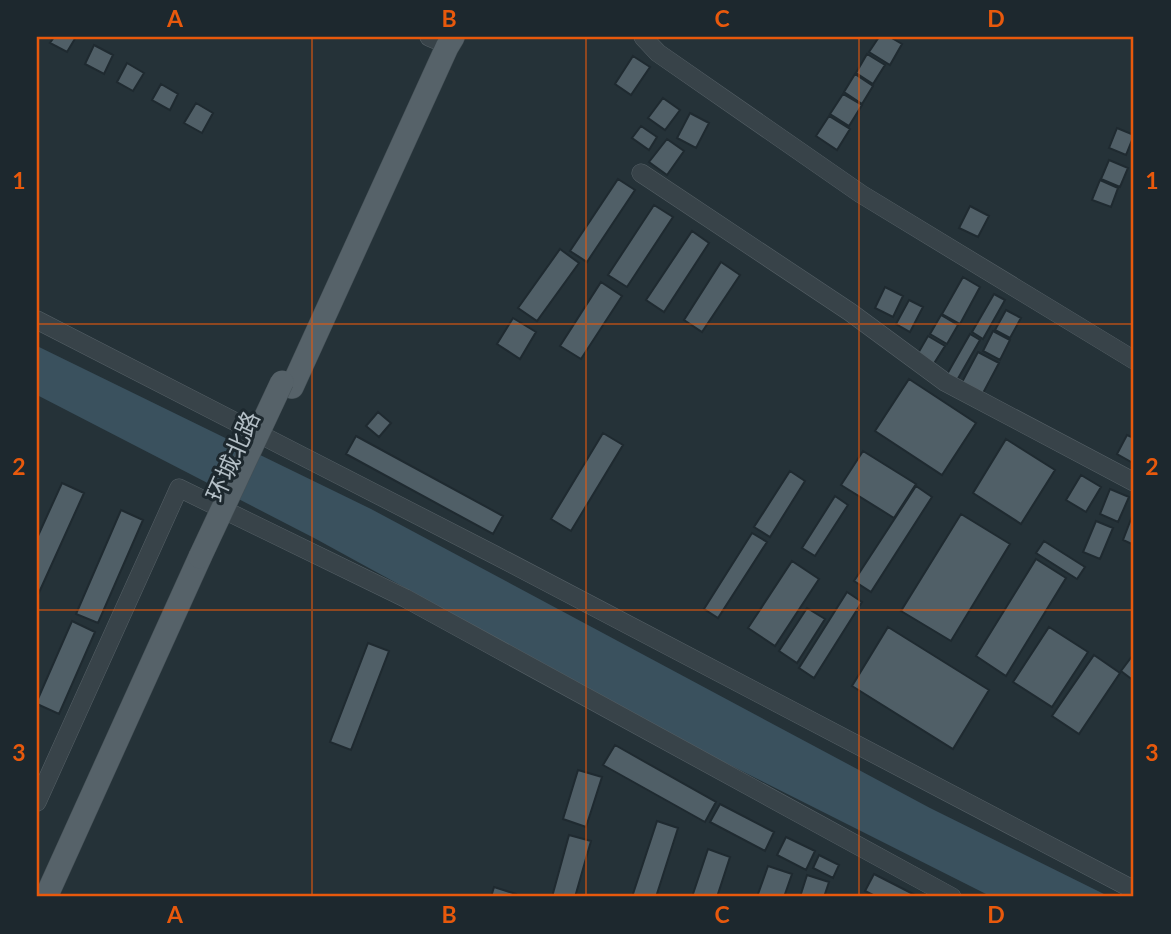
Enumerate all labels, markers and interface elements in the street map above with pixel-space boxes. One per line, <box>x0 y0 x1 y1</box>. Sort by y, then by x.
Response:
text: A <box>166 4 184 32</box>
text: B <box>441 4 457 32</box>
text: C <box>714 4 730 32</box>
text: D <box>987 4 1005 32</box>
text: 1 <box>12 166 26 194</box>
text: 1 <box>1145 166 1159 194</box>
street label: 环城北路 <box>199 406 265 506</box>
text: 2 <box>12 452 26 480</box>
text: 2 <box>1145 452 1159 480</box>
text: 3 <box>12 738 26 766</box>
text: 3 <box>1145 738 1159 766</box>
text: A <box>166 900 184 928</box>
text: B <box>441 900 457 928</box>
text: C <box>714 900 730 928</box>
text: D <box>987 900 1005 928</box>

